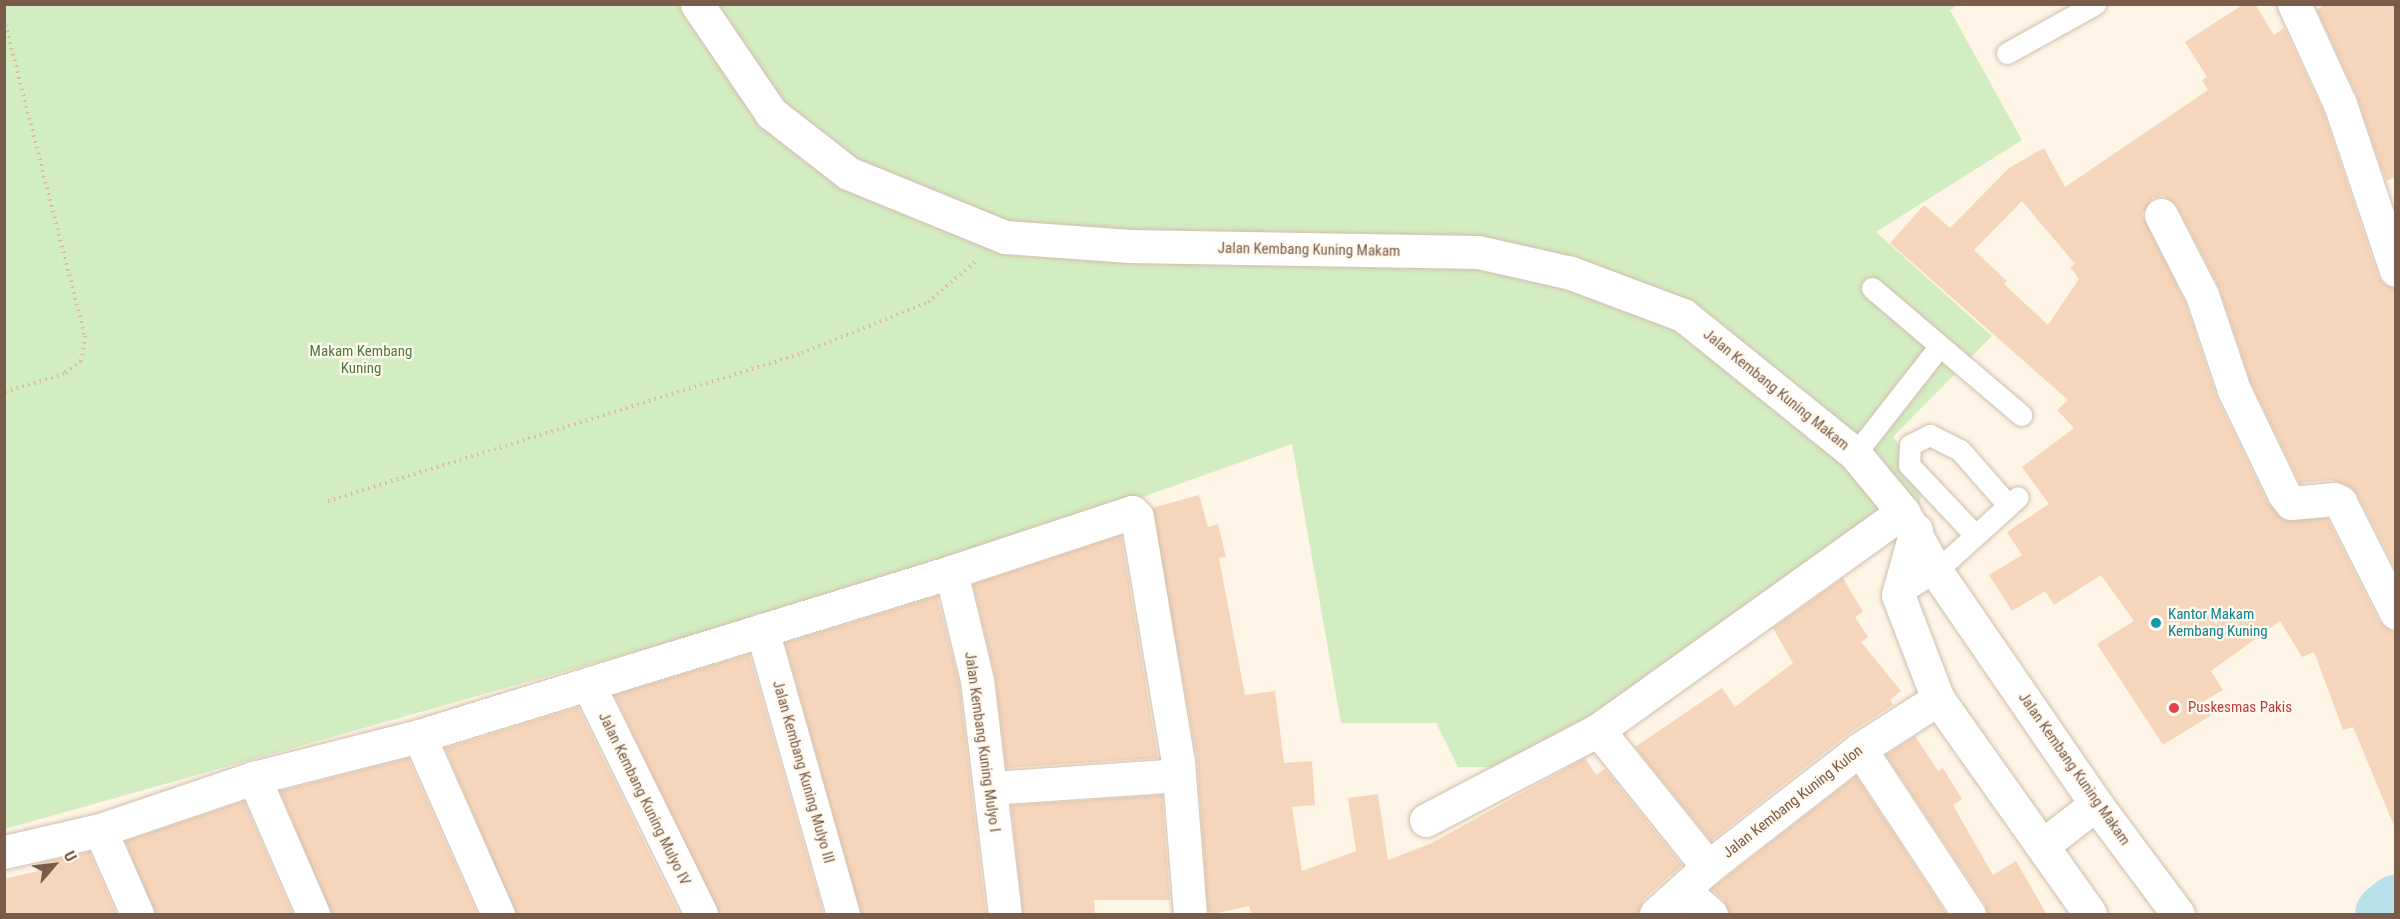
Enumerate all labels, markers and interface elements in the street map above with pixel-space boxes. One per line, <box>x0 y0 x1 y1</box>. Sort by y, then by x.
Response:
street label: Jalan Kembang Kuning Makam <box>1218 239 1400 261</box>
street label: Jalan Kembang Kuning Makam <box>1699 326 1853 454</box>
park label: Makam Kembang Kuning <box>310 342 412 377</box>
place label: Kantor Makam Kembang Kuning <box>2168 605 2268 640</box>
marker: Kantor Makam Kembang Kuning <box>2149 616 2163 630</box>
street label: Jalan Kembang Kuning Mulyo I <box>960 651 1004 833</box>
street label: Jalan Kembang Kuning Mulyo III <box>768 679 838 865</box>
street label: Jalan Kembang Kuning Makam <box>2014 689 2134 849</box>
marker: Puskesmas Pakis <box>2165 699 2183 717</box>
place label: Puskesmas Pakis <box>2188 699 2292 717</box>
street label: Jalan Kembang Kuning Mulyo IV <box>594 710 694 888</box>
street label: Jalan Kembang Kuning Kulon <box>1720 742 1866 862</box>
north arrow <box>24 835 84 895</box>
text: U <box>60 848 81 865</box>

